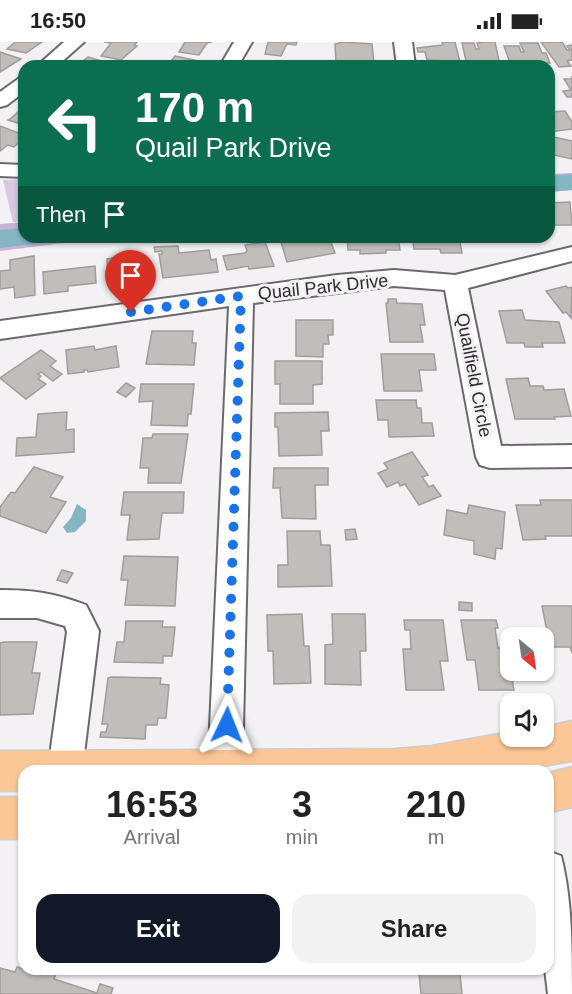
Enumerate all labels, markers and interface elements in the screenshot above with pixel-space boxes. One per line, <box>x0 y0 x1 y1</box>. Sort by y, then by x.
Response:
text: 16:50 <box>30 8 86 33</box>
icon: left <box>36 84 114 162</box>
text: 170 m <box>135 84 254 131</box>
text: Quail Park Drive <box>135 133 332 163</box>
icon: arrive <box>98 198 131 231</box>
text: Then <box>36 202 86 227</box>
pin <box>105 250 156 312</box>
icon: arrive <box>114 259 147 292</box>
street label: Quail Park Drive <box>257 270 389 304</box>
street label: Quailfield Circle <box>452 311 496 439</box>
north arrow <box>500 627 554 681</box>
map controls <box>500 627 554 747</box>
position arrow <box>195 693 259 757</box>
button: sound <box>500 693 554 747</box>
text: 16:53 <box>106 784 198 825</box>
text: 3 <box>292 784 312 825</box>
text: 210 <box>406 784 466 825</box>
text: Arrival <box>124 826 180 848</box>
text: min <box>286 826 318 848</box>
text: m <box>428 826 444 848</box>
button: Exit <box>36 894 280 963</box>
button: Share <box>292 894 536 963</box>

